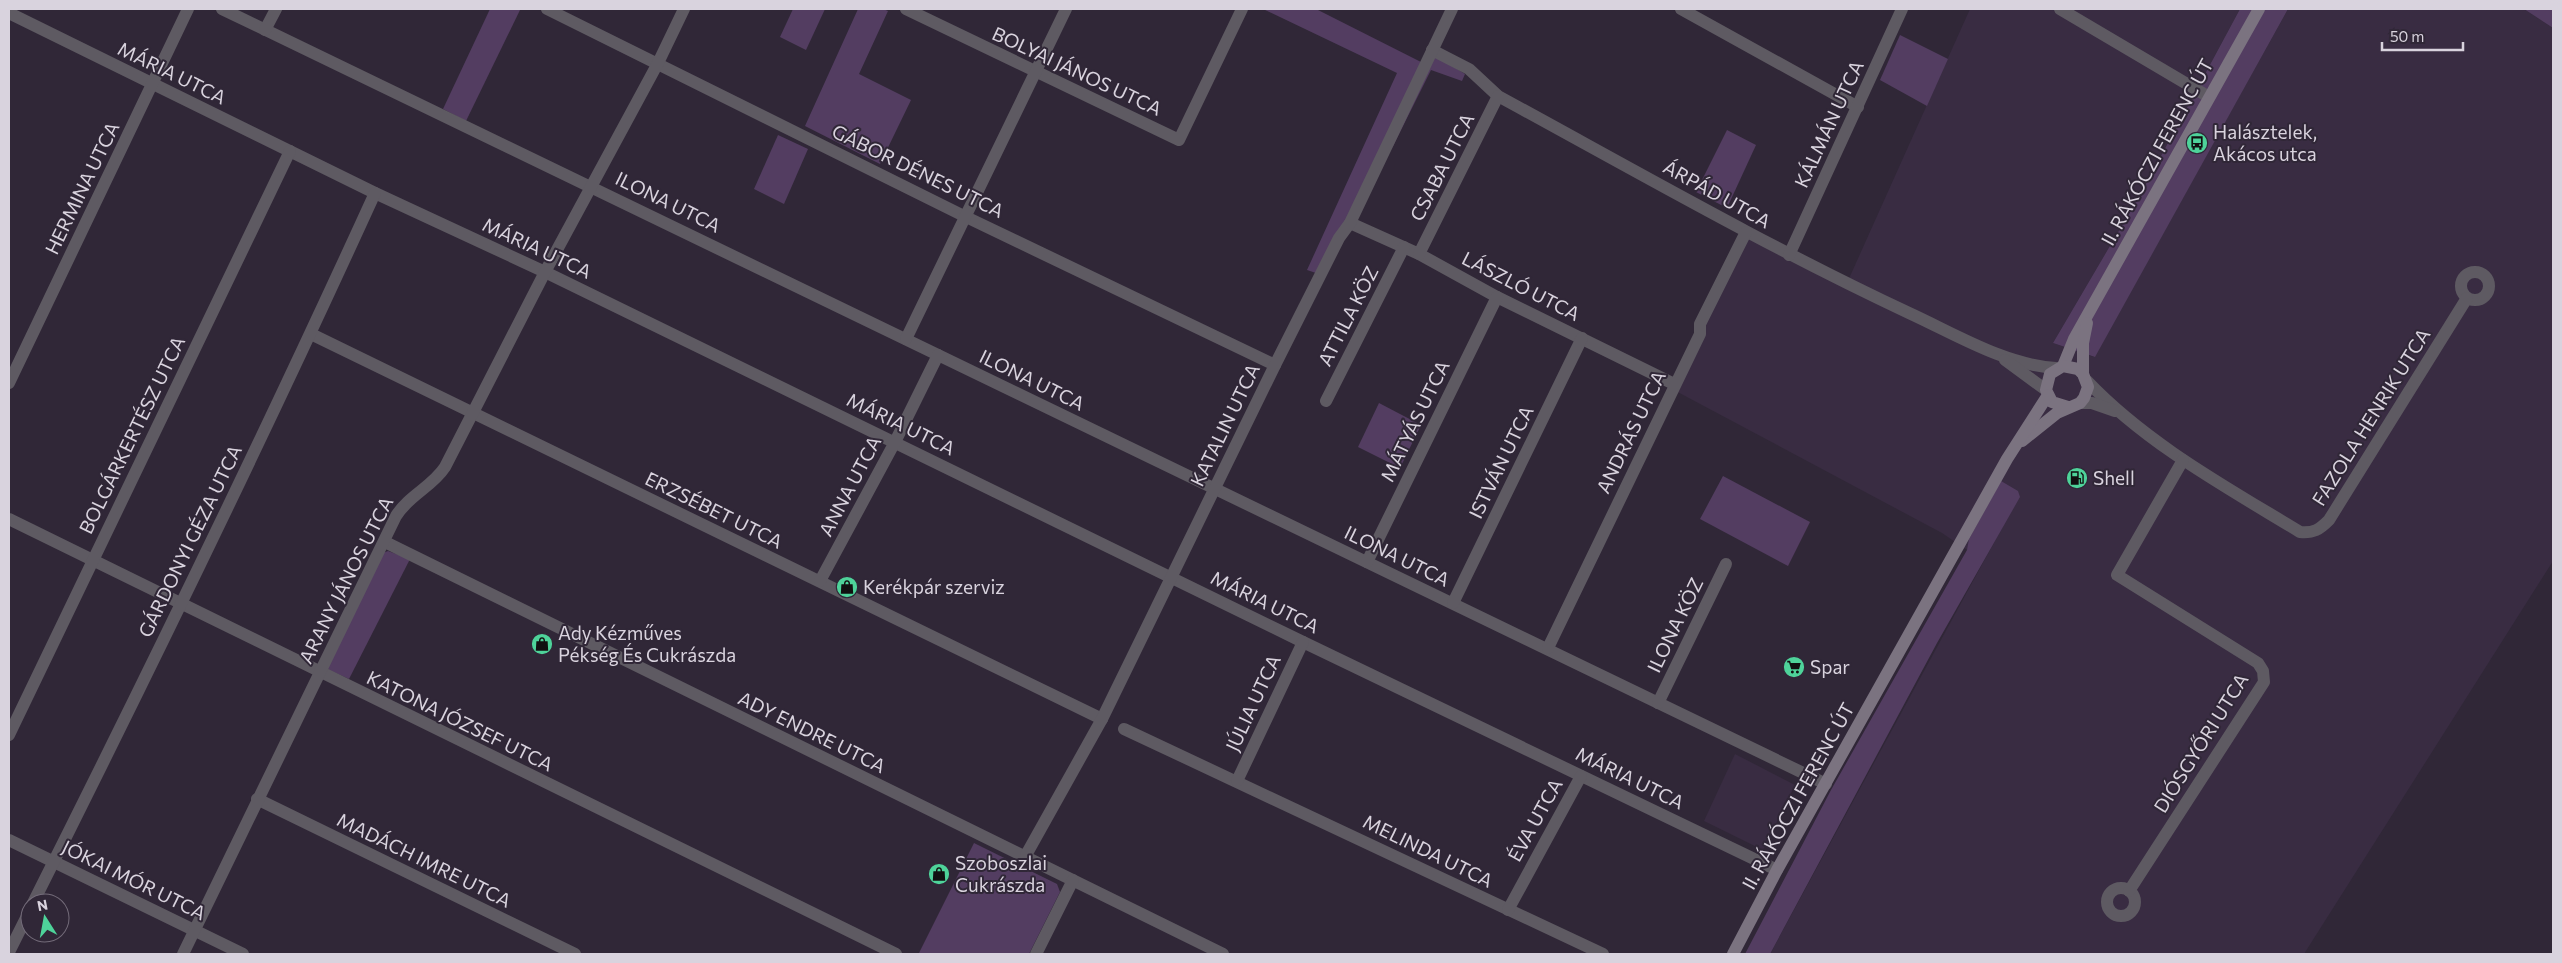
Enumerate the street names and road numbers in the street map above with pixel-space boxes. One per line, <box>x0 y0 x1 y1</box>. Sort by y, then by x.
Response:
street label: BOLYAI JÁNOS UTCA <box>989 21 1166 120</box>
street label: MÁRIA UTCA <box>114 36 230 109</box>
street label: II. RÁKÓCZI FERENC ÚT <box>2095 54 2218 249</box>
street label: KÁLMÁN UTCA <box>1789 57 1868 191</box>
street label: CSABA UTCA <box>1405 109 1479 224</box>
street label: HERMINA UTCA <box>40 118 124 258</box>
street label: GÁBOR DÉNES UTCA <box>828 119 1008 222</box>
street label: ÁRPÁD UTCA <box>1660 155 1775 232</box>
street label: ILONA UTCA <box>612 166 724 237</box>
street label: MÁRIA UTCA <box>479 212 595 283</box>
street label: LÁSZLÓ UTCA <box>1458 245 1584 325</box>
street label: ATTILA KÖZ <box>1313 262 1383 369</box>
street label: FAZOLA HENRIK UTCA <box>2307 324 2435 510</box>
street label: BOLGÁRKERTÉSZ UTCA <box>74 332 189 537</box>
street label: ILONA UTCA <box>976 344 1088 415</box>
street label: MÁTYÁS UTCA <box>1375 356 1454 485</box>
street label: KATALIN UTCA <box>1185 360 1264 490</box>
street label: ANDRÁS UTCA <box>1591 367 1670 497</box>
street label: MÁRIA UTCA <box>843 387 959 460</box>
street label: ISTVÁN UTCA <box>1463 402 1538 522</box>
street label: ANNA UTCA <box>814 432 886 540</box>
street label: GÁRDONYI GÉZA UTCA <box>133 441 246 641</box>
street label: ERZSÉBET UTCA <box>642 466 787 553</box>
street label: ARANY JÁNOS UTCA <box>294 493 398 667</box>
street label: ILONA UTCA <box>1341 520 1453 591</box>
street label: MÁRIA UTCA <box>1207 565 1323 638</box>
street label: ILONA KÖZ <box>1642 574 1707 676</box>
street label: JÚLIA UTCA <box>1219 650 1285 755</box>
street label: KATONA JÓZSEF UTCA <box>363 665 558 776</box>
street label: DIÓSGYŐRI UTCA <box>2148 668 2253 817</box>
street label: ADY ENDRE UTCA <box>735 686 890 777</box>
street label: II. RÁKÓCZI FERENC ÚT <box>1736 698 1859 893</box>
street label: MÁRIA UTCA <box>1572 741 1688 814</box>
street label: ÉVA UTCA <box>1502 774 1567 865</box>
street label: MADÁCH IMRE UTCA <box>333 807 515 912</box>
street label: MELINDA UTCA <box>1359 809 1497 892</box>
street label: JÓKAI MÓR UTCA <box>59 834 210 924</box>

